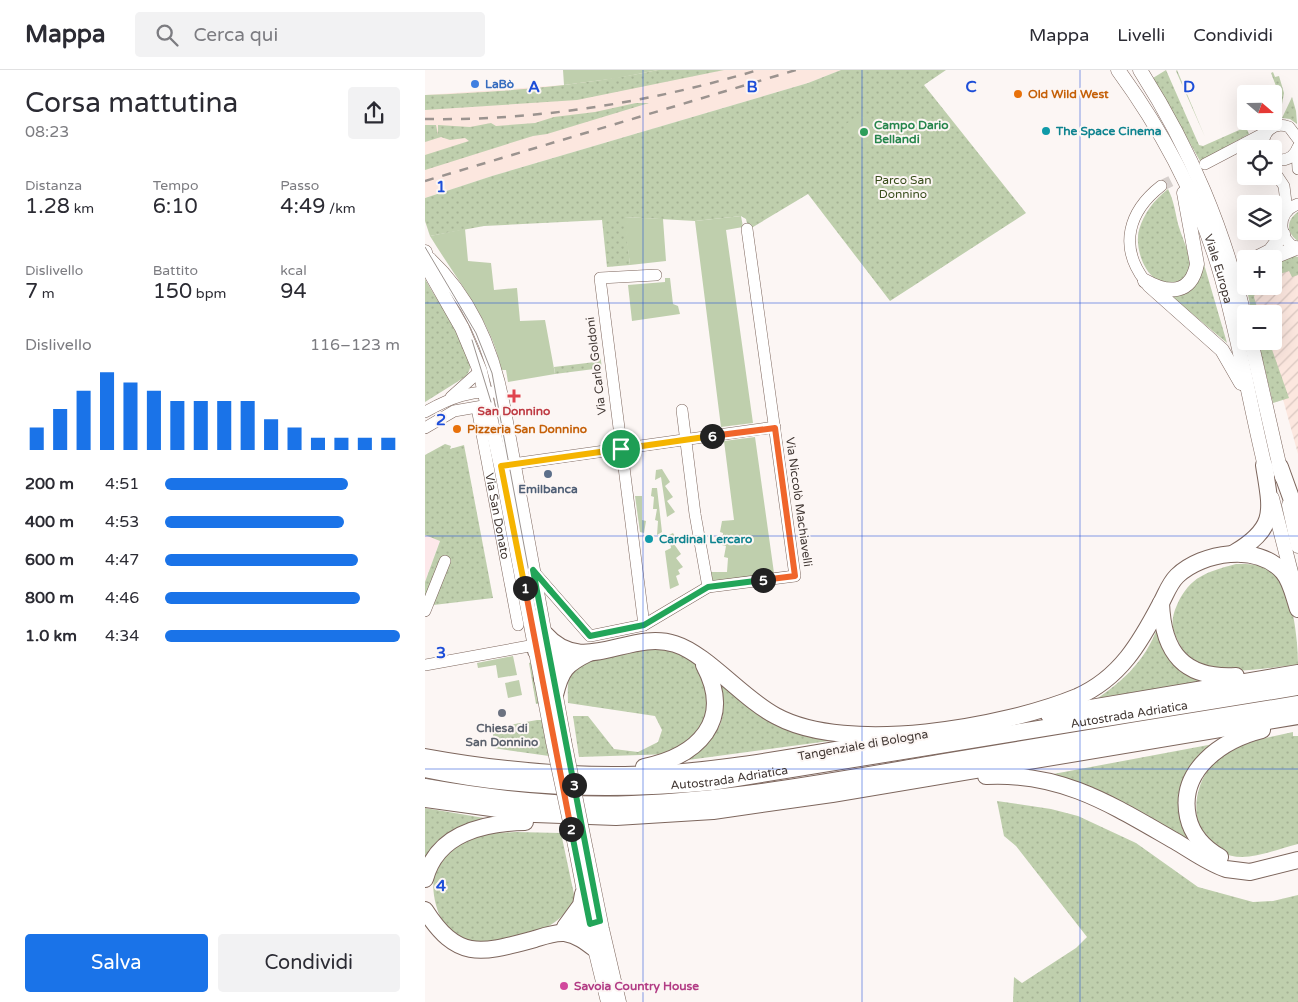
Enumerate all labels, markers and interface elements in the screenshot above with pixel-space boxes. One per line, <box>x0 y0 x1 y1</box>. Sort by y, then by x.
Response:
search box <box>135 12 485 57</box>
text: Mappa <box>25 20 105 49</box>
icon: search <box>153 21 181 49</box>
text: Cerca qui <box>193 24 278 46</box>
text: Mappa <box>1029 24 1089 46</box>
text: Livelli <box>1117 24 1165 46</box>
text: Condividi <box>1193 24 1273 46</box>
place label: LaBò <box>485 77 514 91</box>
text: A <box>528 77 540 97</box>
text: B <box>746 77 758 97</box>
text: C <box>965 77 977 97</box>
text: D <box>1183 77 1195 97</box>
marker: LaBò <box>469 78 481 90</box>
north arrow <box>1237 85 1283 130</box>
map controls <box>1237 85 1282 350</box>
text: Corsa mattutina <box>25 86 238 120</box>
button: share <box>348 87 400 139</box>
place label: Old Wild West <box>1028 87 1109 101</box>
marker: Old Wild West <box>1012 88 1024 100</box>
place label: Campo Dario Bellandi <box>874 118 949 146</box>
text: 08:23 <box>25 122 69 142</box>
place label: The Space Cinema <box>1055 124 1162 139</box>
marker: The Space Cinema <box>1040 125 1052 137</box>
marker: Campo Dario Bellandi <box>858 126 870 138</box>
button: locate <box>1237 140 1282 185</box>
park label: Parco San Donnino <box>874 173 932 201</box>
text: Distanza <box>25 177 82 194</box>
text: Tempo <box>153 177 198 194</box>
text: Passo <box>280 177 319 194</box>
text: 1 <box>436 177 446 197</box>
text: 1.28 <box>25 194 70 219</box>
text: 6:10 <box>153 194 198 219</box>
text: 4:49 <box>280 194 325 219</box>
button: layers <box>1237 195 1282 240</box>
text: km <box>70 200 94 217</box>
text: /km <box>325 200 356 217</box>
street label: Viale Europa <box>1201 232 1235 305</box>
button: + <box>1237 250 1282 295</box>
text: Dislivello <box>25 262 83 279</box>
text: Battito <box>153 262 198 279</box>
text: kcal <box>280 262 307 279</box>
text: 7 <box>25 279 38 304</box>
text: 150 <box>153 279 192 304</box>
text: 94 <box>280 279 307 304</box>
text: m <box>38 285 55 302</box>
text: bpm <box>192 285 226 302</box>
button: − <box>1237 305 1282 350</box>
street label: Via Carlo Goldoni <box>583 316 609 416</box>
text: Dislivello <box>25 335 92 355</box>
text: 116–123 m <box>310 335 400 355</box>
marker: San Donnino <box>508 390 520 402</box>
place label: San Donnino <box>478 404 550 418</box>
text: 2 <box>436 410 446 430</box>
place label: Pizzeria San Donnino <box>467 422 587 436</box>
marker: Pizzeria San Donnino <box>451 423 463 435</box>
pin: 6 <box>699 424 725 448</box>
pin <box>600 428 642 470</box>
text: 6 <box>708 428 717 445</box>
icon: arrive <box>607 435 635 463</box>
street label: Via Niccolò Machiavelli <box>783 436 815 568</box>
marker: Emilbanca <box>542 468 554 480</box>
street label: Via San Donato <box>482 472 512 560</box>
text: 200 m <box>25 474 74 494</box>
text: 4:51 <box>105 474 139 494</box>
place label: Emilbanca <box>518 482 578 496</box>
text: 400 m <box>25 512 74 532</box>
text: 4:53 <box>105 512 139 532</box>
place label: Cardinal Lercaro <box>659 532 752 546</box>
marker: Cardinal Lercaro <box>643 533 655 545</box>
text: 600 m <box>25 550 74 570</box>
text: 4:47 <box>105 550 139 570</box>
pin: 5 <box>751 568 775 592</box>
text: 5 <box>759 572 768 589</box>
pin: 1 <box>513 576 537 600</box>
text: 1 <box>521 580 530 597</box>
text: 800 m <box>25 588 74 608</box>
text: 4:46 <box>105 588 139 608</box>
text: 1.0 km <box>25 626 77 646</box>
text: 4:34 <box>105 626 139 646</box>
text: 3 <box>436 643 446 663</box>
street label: Autostrada Adriatica <box>1070 698 1189 731</box>
marker: Chiesa di San Donnino <box>496 707 508 719</box>
place label: Chiesa di San Donnino <box>466 721 538 749</box>
street label: Tangenziale di Bologna <box>797 727 929 763</box>
street label: Autostrada Adriatica <box>670 763 789 792</box>
pin: 3 <box>561 772 587 798</box>
text: 3 <box>570 777 579 794</box>
pin: 2 <box>559 816 583 842</box>
text: 2 <box>567 821 576 838</box>
text: 4 <box>436 876 446 896</box>
button: Salva <box>25 934 208 992</box>
button: Condividi <box>218 934 400 992</box>
place label: Savoia Country House <box>574 979 699 994</box>
marker: Savoia Country House <box>558 980 570 992</box>

